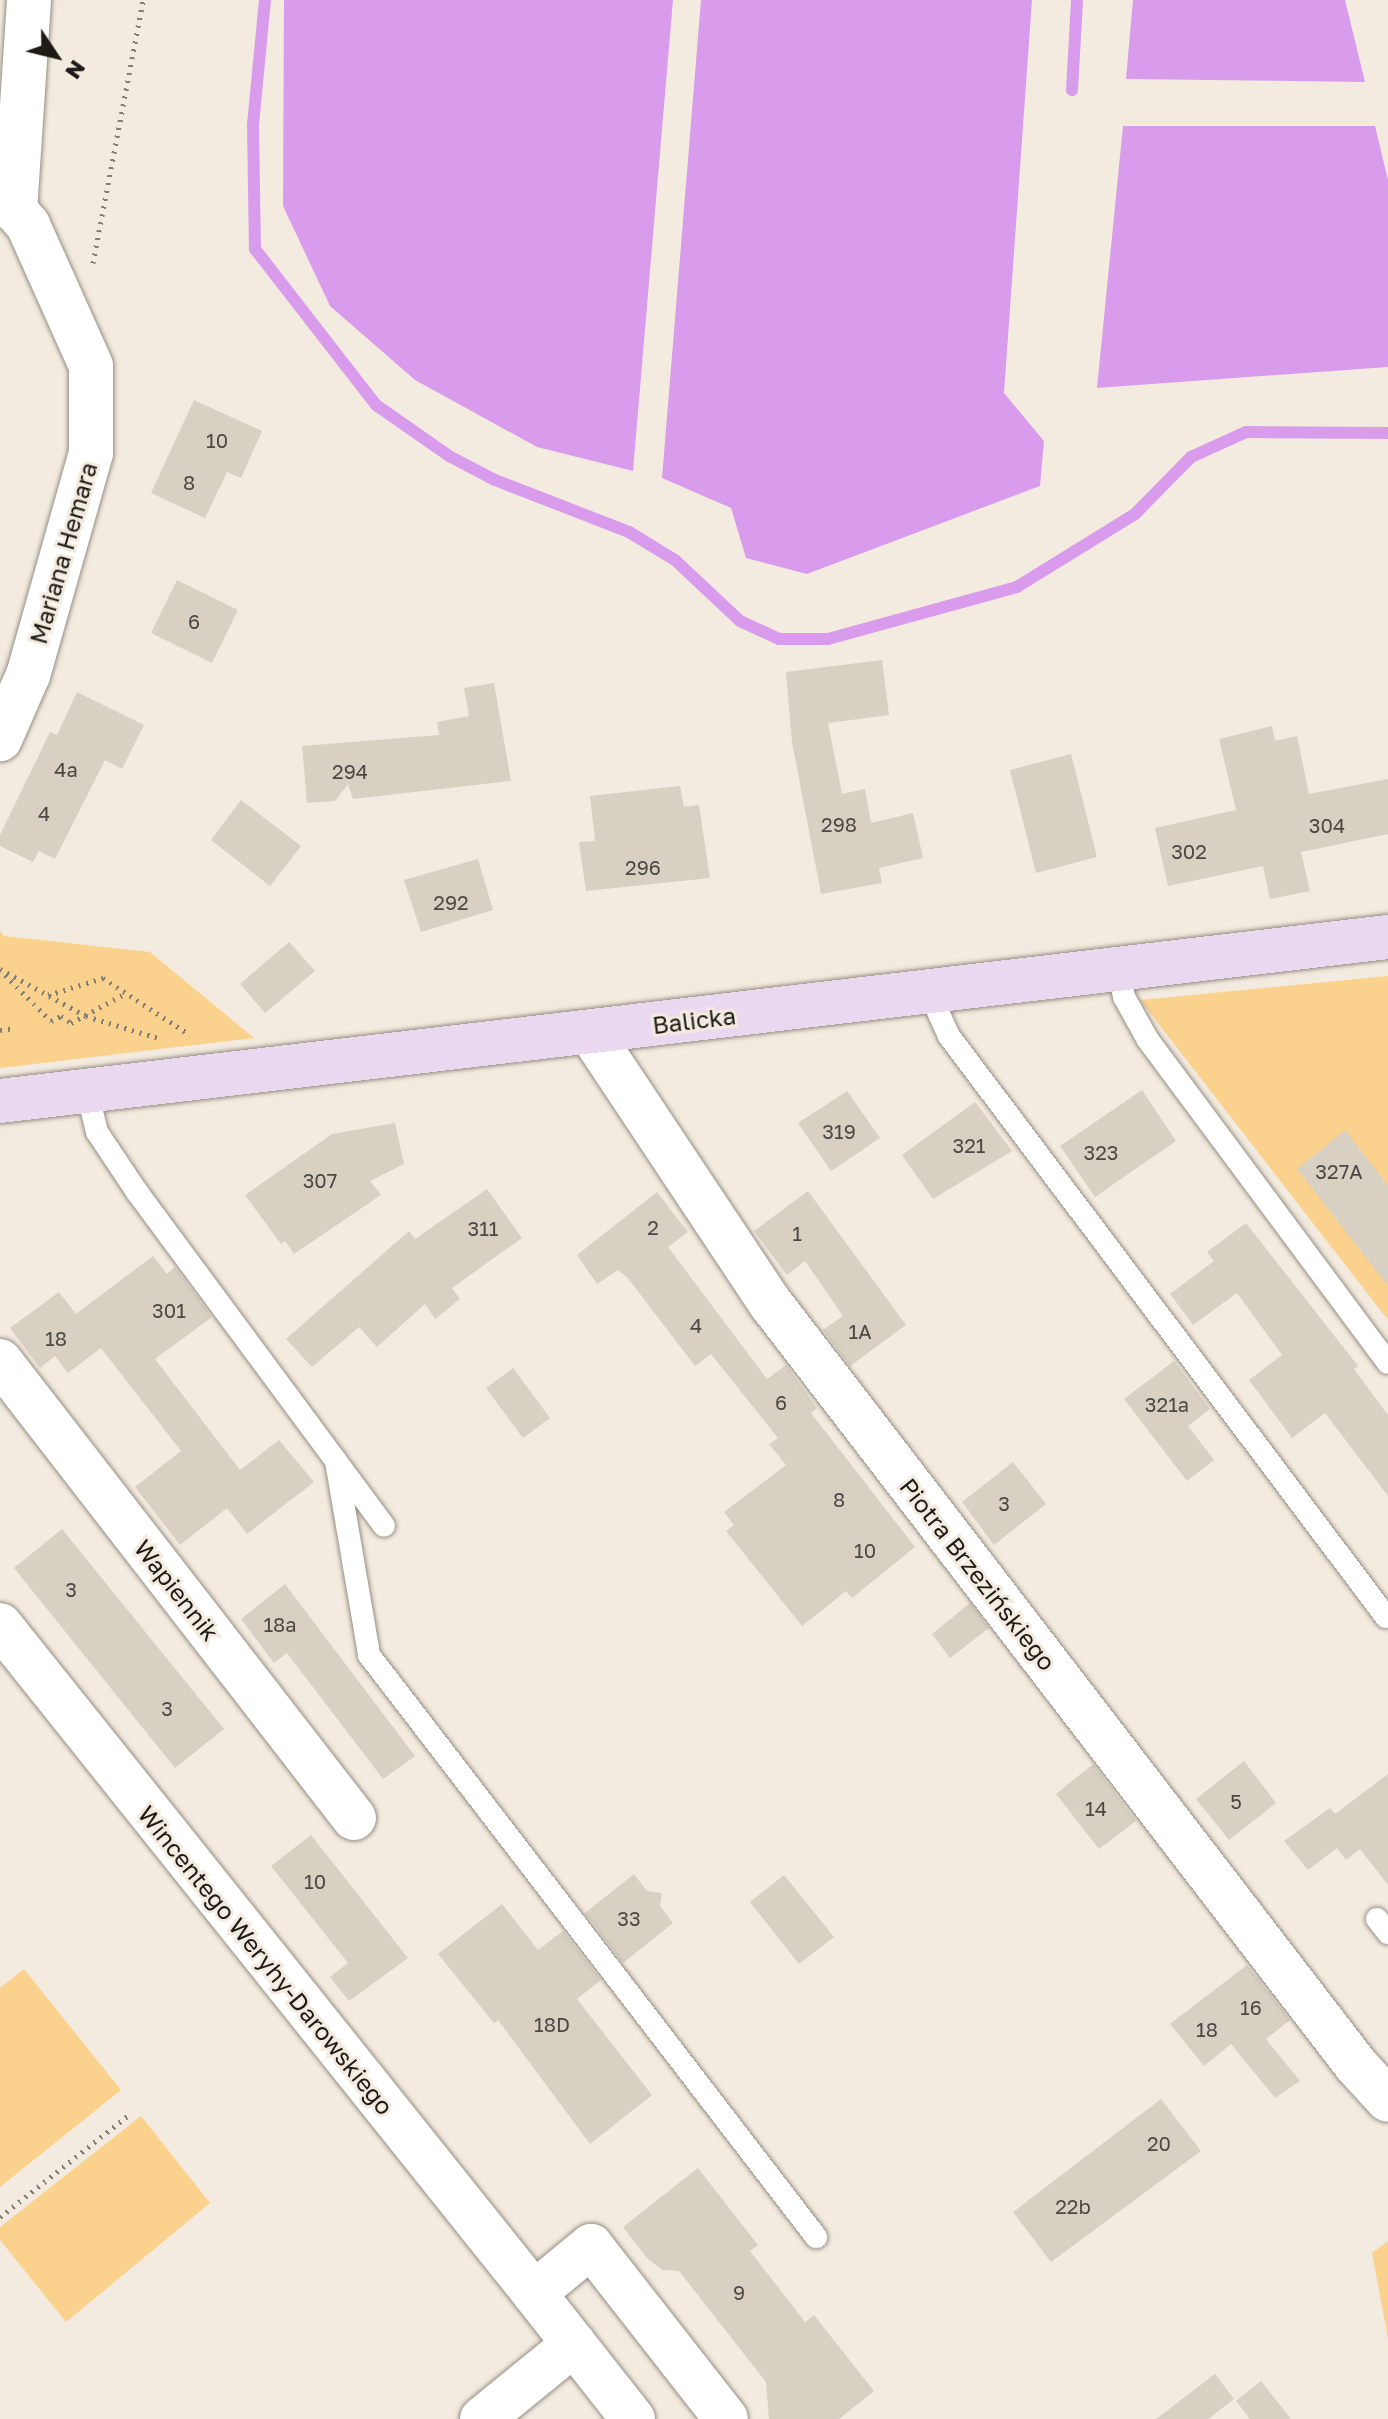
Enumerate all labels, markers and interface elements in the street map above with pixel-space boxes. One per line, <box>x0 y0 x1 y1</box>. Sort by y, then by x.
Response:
north arrow <box>16 16 96 96</box>
text: N <box>60 55 92 85</box>
house number: 10 <box>206 428 228 452</box>
street label: Mariana Hemara <box>23 459 103 647</box>
house number: 8 <box>183 470 195 494</box>
house number: 6 <box>188 609 200 633</box>
house number: 4a <box>54 757 78 781</box>
house number: 294 <box>332 759 368 783</box>
house number: 4 <box>38 801 50 825</box>
house number: 298 <box>821 812 857 836</box>
house number: 304 <box>1309 813 1345 837</box>
house number: 302 <box>1171 839 1207 863</box>
house number: 296 <box>625 855 661 879</box>
house number: 292 <box>433 890 469 914</box>
street label: Balicka <box>651 1001 737 1039</box>
house number: 319 <box>822 1119 856 1143</box>
house number: 321 <box>953 1133 985 1157</box>
house number: 323 <box>1084 1140 1118 1164</box>
house number: 327A <box>1315 1159 1363 1183</box>
house number: 307 <box>303 1168 337 1192</box>
house number: 2 <box>647 1215 659 1239</box>
house number: 311 <box>467 1216 499 1240</box>
house number: 1 <box>792 1221 802 1245</box>
house number: 301 <box>152 1298 186 1322</box>
house number: 4 <box>690 1313 702 1337</box>
house number: 1A <box>848 1319 872 1343</box>
house number: 18 <box>45 1326 67 1350</box>
house number: 6 <box>775 1390 787 1414</box>
house number: 321a <box>1145 1392 1189 1416</box>
street label: Piotra Brzezińskiego <box>894 1472 1062 1676</box>
house number: 8 <box>833 1487 845 1511</box>
house number: 3 <box>998 1491 1010 1515</box>
street label: Wapiennik <box>129 1534 225 1646</box>
house number: 10 <box>854 1538 876 1562</box>
house number: 3 <box>65 1577 77 1601</box>
house number: 18a <box>263 1612 297 1636</box>
house number: 3 <box>161 1696 173 1720</box>
house number: 5 <box>1230 1789 1242 1813</box>
house number: 14 <box>1085 1796 1107 1820</box>
street label: Wincentego Weryhy-Darowskiego <box>132 1800 400 2120</box>
house number: 10 <box>304 1869 326 1893</box>
house number: 33 <box>617 1906 641 1930</box>
house number: 16 <box>1240 1995 1262 2019</box>
house number: 18D <box>534 2012 570 2036</box>
house number: 18 <box>1196 2017 1218 2041</box>
house number: 20 <box>1147 2131 1171 2155</box>
house number: 22b <box>1055 2194 1091 2218</box>
house number: 9 <box>733 2280 745 2304</box>

